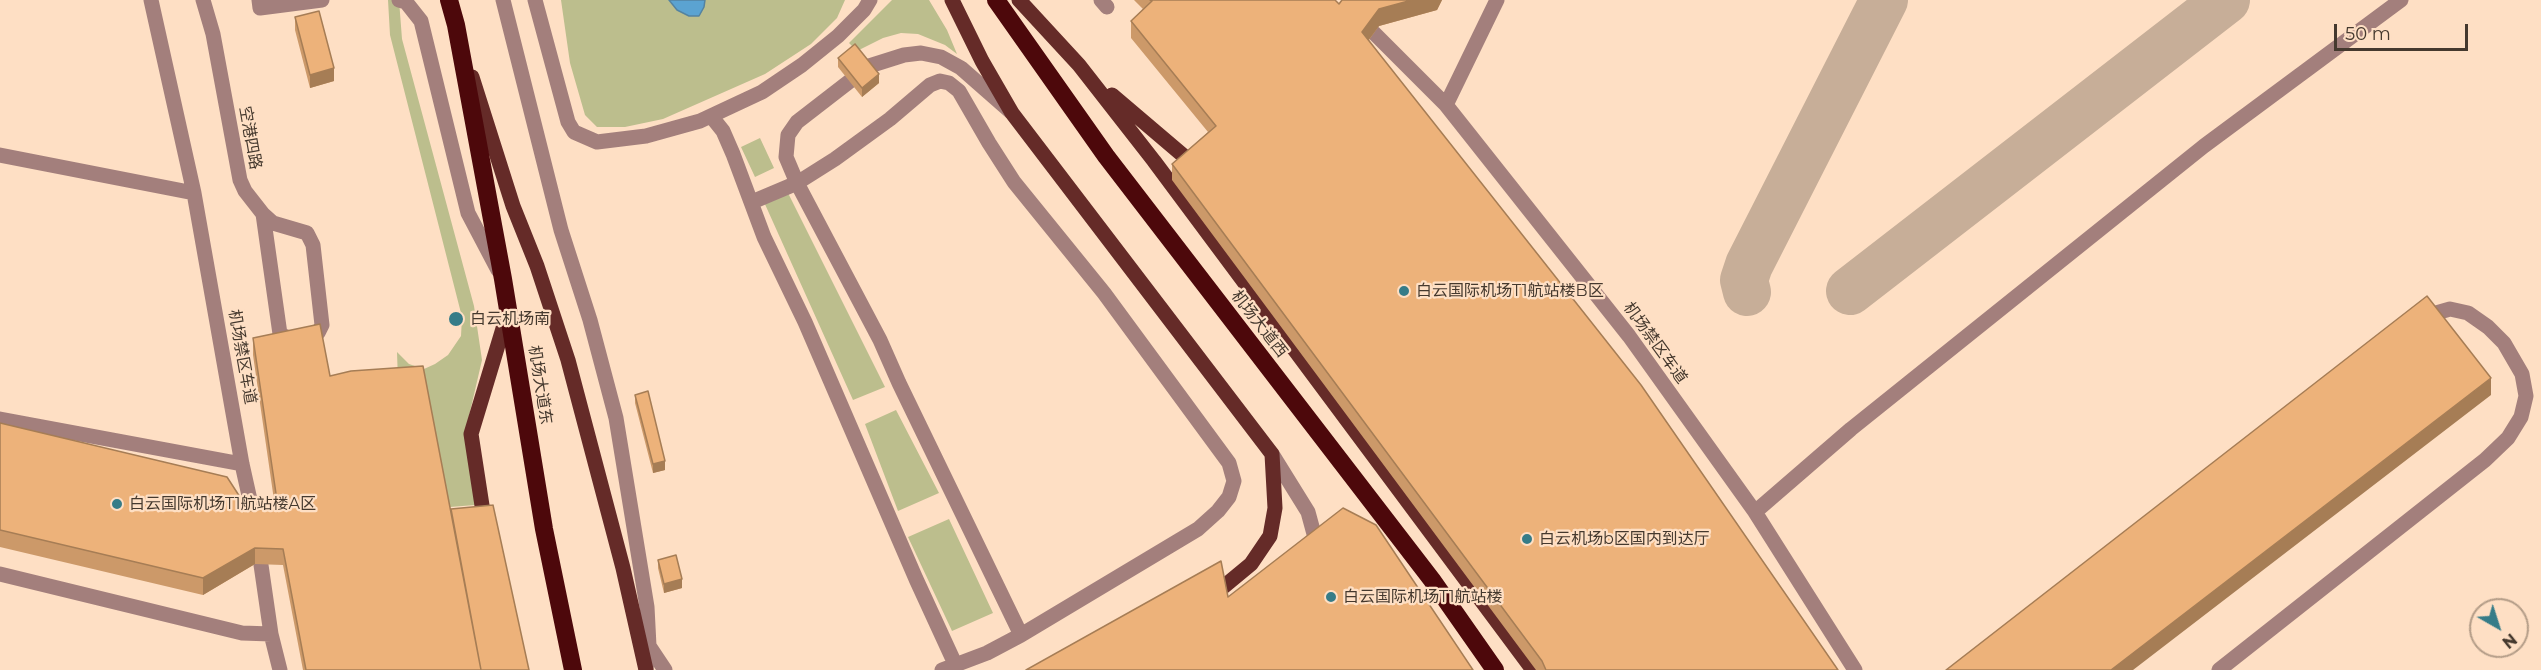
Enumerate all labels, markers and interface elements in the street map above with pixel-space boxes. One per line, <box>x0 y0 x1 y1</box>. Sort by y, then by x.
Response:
scale bar <box>2337 12 2470 50</box>
text: 50 m <box>2345 23 2391 45</box>
street label: 空港四路 <box>235 105 265 171</box>
place label: 白云国际机场T1航站楼B区 <box>1416 281 1604 301</box>
marker: 白云国际机场T1航站楼B区 <box>1397 284 1411 298</box>
street label: 机场大道西 <box>1227 287 1291 361</box>
street label: 机场禁区车道 <box>1619 299 1691 387</box>
street label: 机场禁区车道 <box>224 308 260 406</box>
place label: 白云机场南 <box>470 309 550 329</box>
marker: 白云机场南 <box>447 310 465 328</box>
street label: 机场大道东 <box>524 344 556 426</box>
place label: 白云国际机场T1航站楼A区 <box>129 494 316 514</box>
marker: 白云国际机场T1航站楼A区 <box>110 497 124 511</box>
place label: 白云机场b区国内到达厅 <box>1539 529 1710 549</box>
marker: 白云机场b区国内到达厅 <box>1520 532 1534 546</box>
place label: 白云国际机场T1航站楼 <box>1343 587 1503 607</box>
marker: 白云国际机场T1航站楼 <box>1324 590 1338 604</box>
north arrow <box>2469 598 2529 658</box>
text: N <box>2498 629 2520 652</box>

